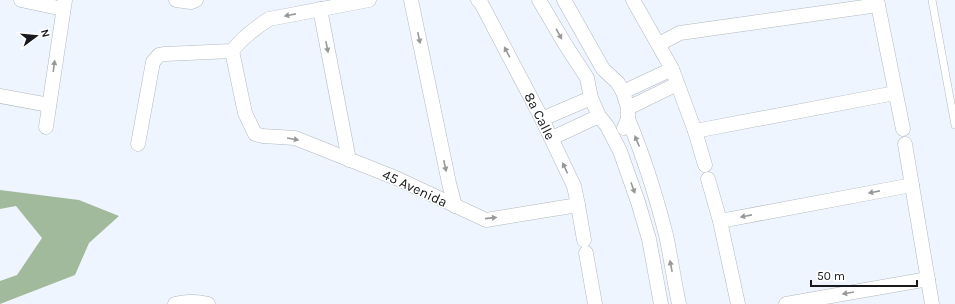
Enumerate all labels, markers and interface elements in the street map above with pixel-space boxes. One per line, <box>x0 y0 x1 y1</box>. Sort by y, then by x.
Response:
one-way arrow <box>284 12 296 18</box>
north arrow <box>16 16 56 56</box>
text: N <box>38 28 52 39</box>
one-way arrow <box>556 28 562 39</box>
one-way arrow <box>417 32 423 44</box>
one-way arrow <box>325 41 331 54</box>
one-way arrow <box>504 46 510 58</box>
one-way arrow <box>51 60 57 72</box>
street label: 8a Calle <box>520 90 559 143</box>
one-way arrow <box>634 135 640 146</box>
one-way arrow <box>287 136 299 142</box>
one-way arrow <box>443 159 449 172</box>
one-way arrow <box>562 162 568 174</box>
street label: 45 Avenida <box>380 166 450 211</box>
one-way arrow <box>631 182 637 194</box>
one-way arrow <box>868 189 880 195</box>
one-way arrow <box>740 213 752 219</box>
one-way arrow <box>485 215 497 222</box>
one-way arrow <box>668 260 674 272</box>
scale bar <box>811 262 917 288</box>
text: 50 m <box>817 269 845 283</box>
one-way arrow <box>842 290 854 296</box>

